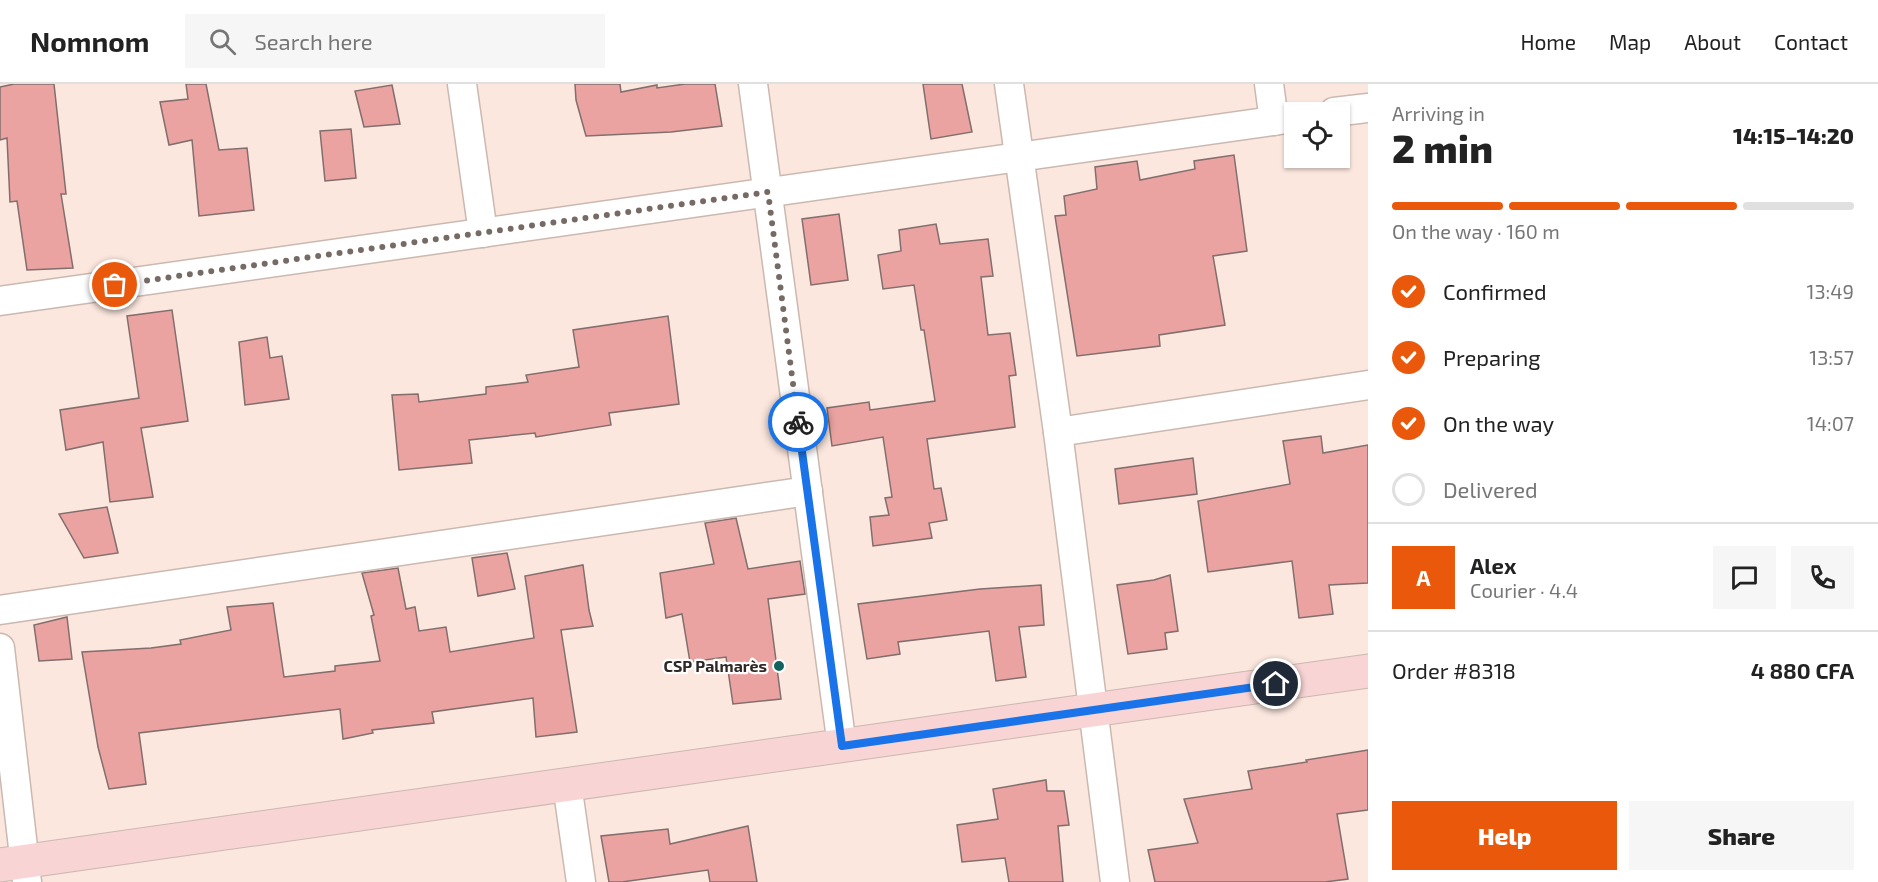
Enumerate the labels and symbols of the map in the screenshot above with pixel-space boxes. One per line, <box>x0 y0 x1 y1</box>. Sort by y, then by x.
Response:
pin <box>89 259 140 310</box>
courier <box>768 392 828 452</box>
place label: CSP Palmarès <box>664 656 767 675</box>
pin <box>1250 658 1301 709</box>
marker: CSP Palmarès <box>772 659 786 673</box>

